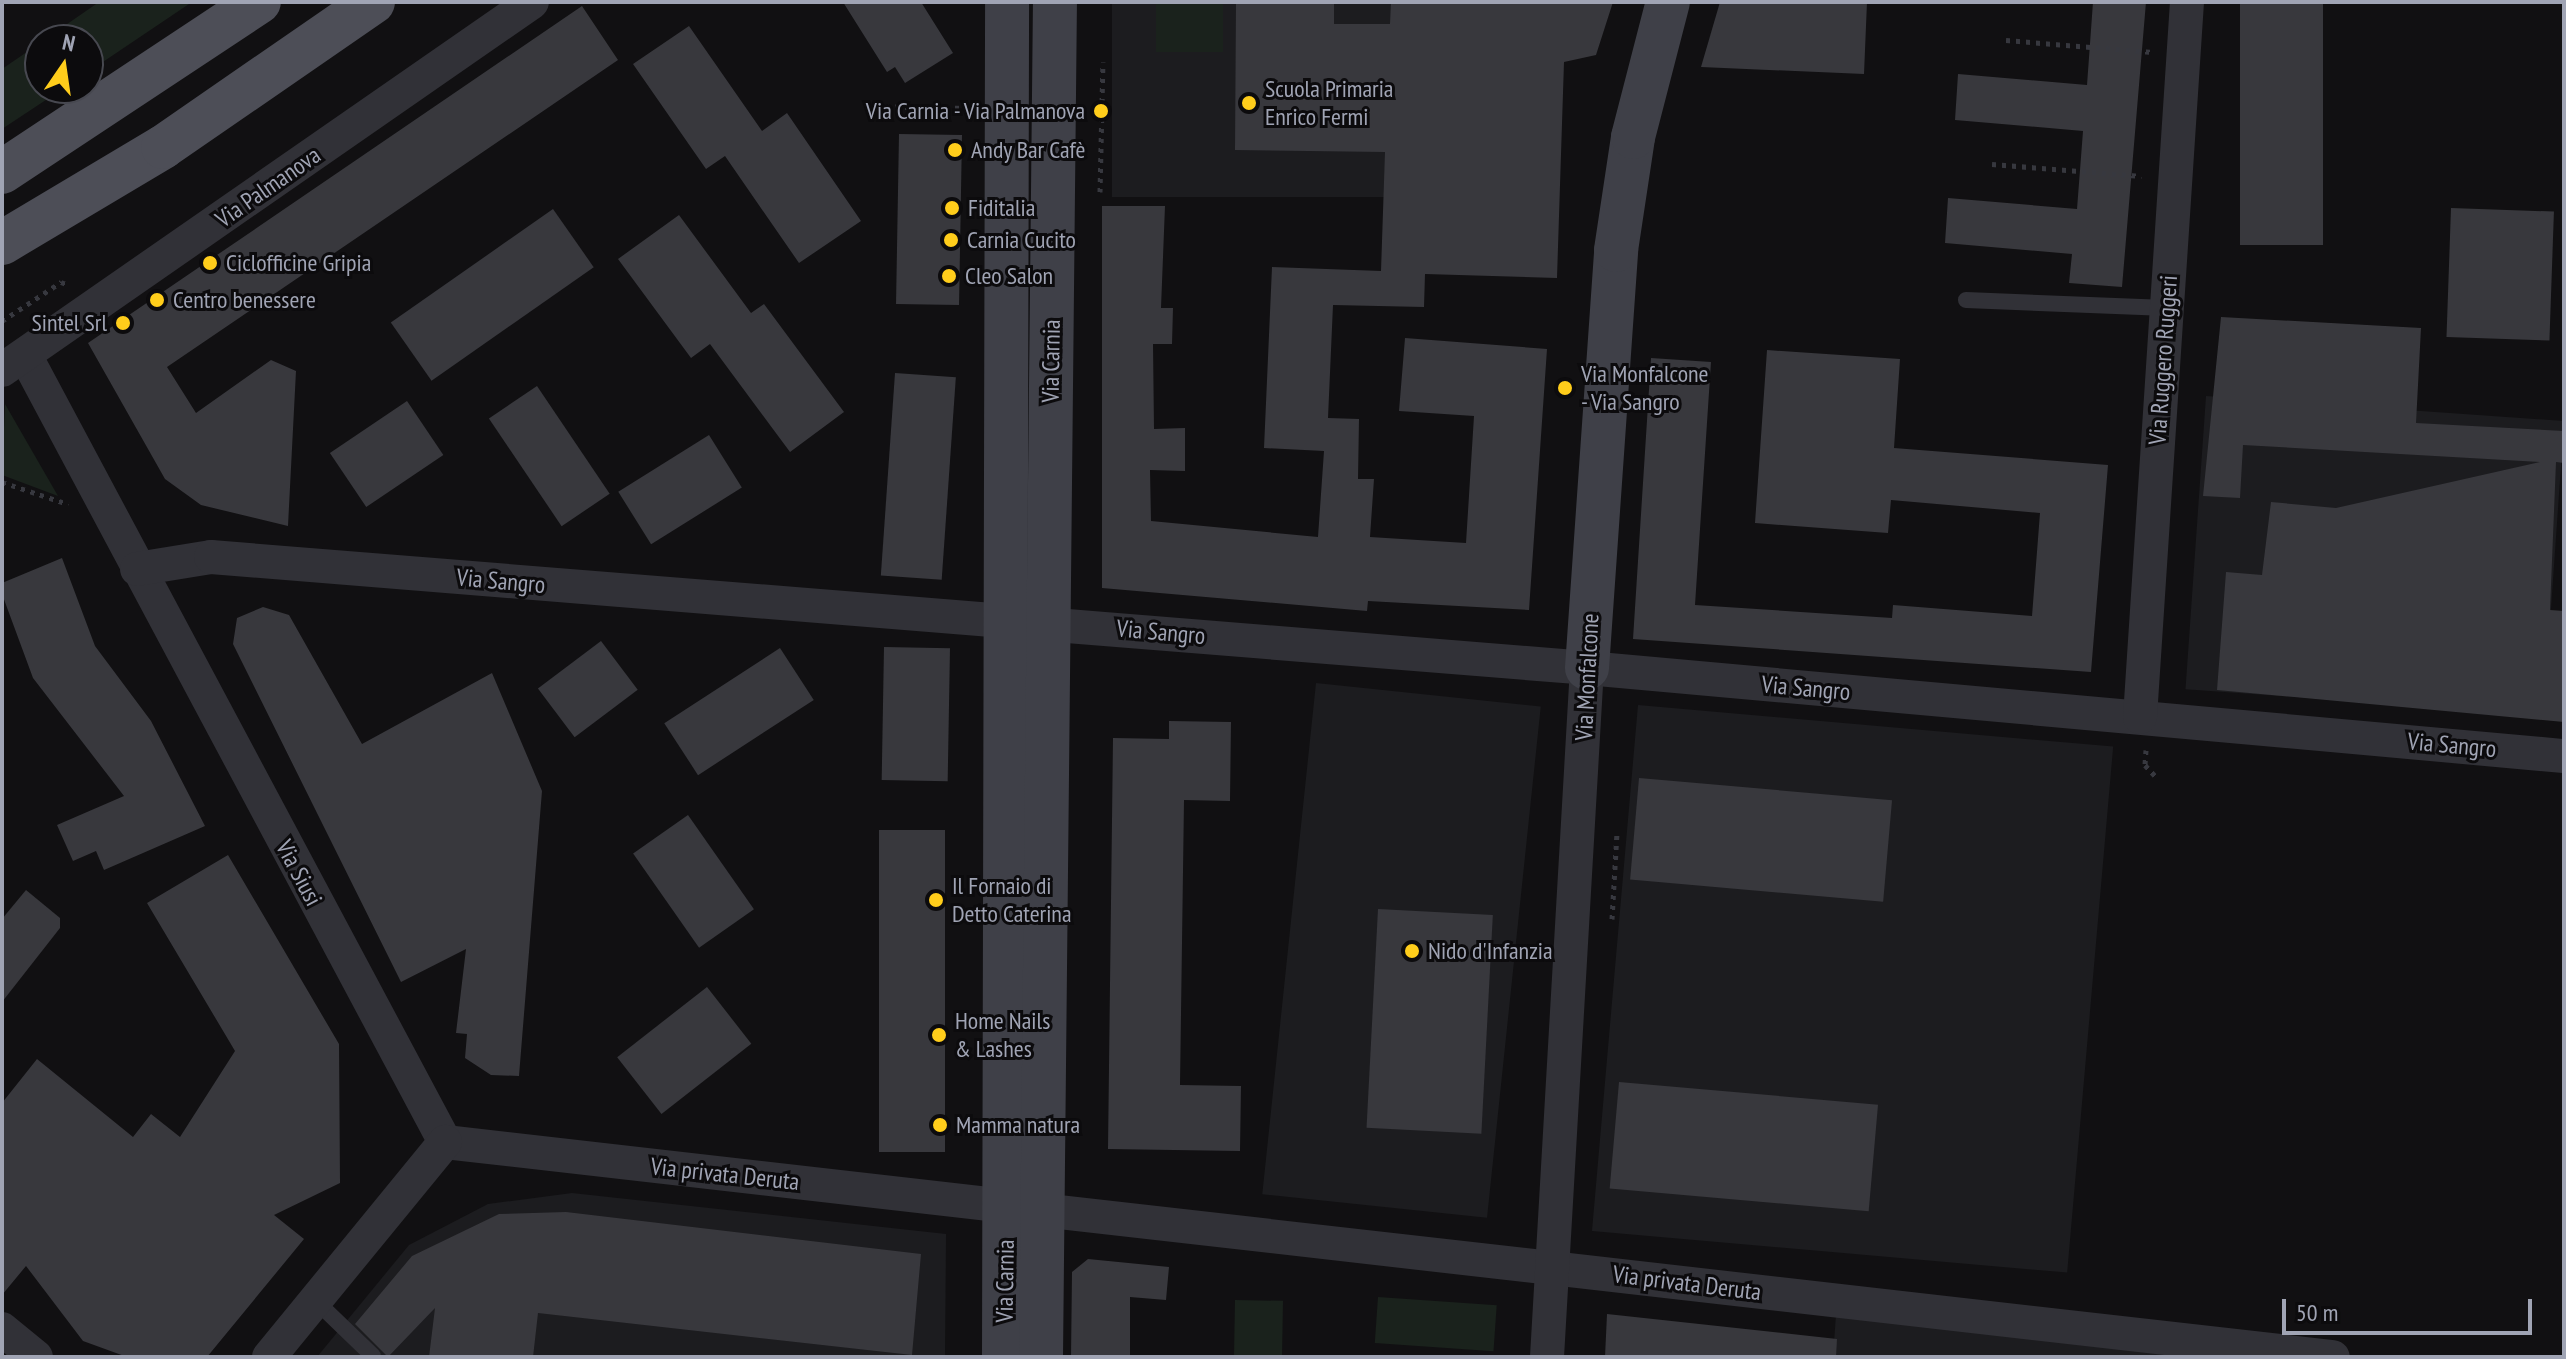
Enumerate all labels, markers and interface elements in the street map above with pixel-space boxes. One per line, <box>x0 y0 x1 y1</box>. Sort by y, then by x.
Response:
north arrow <box>24 24 104 104</box>
text: N <box>60 28 78 58</box>
place label: Scuola Primaria Enrico Fermi <box>1265 75 1393 131</box>
marker: Scuola Primaria Enrico Fermi <box>1240 94 1258 112</box>
place label: Via Carnia - Via Palmanova <box>863 97 1085 125</box>
marker: Via Carnia - Via Palmanova <box>1092 102 1110 120</box>
place label: Andy Bar Cafè <box>971 136 1086 164</box>
street label: Via Palmanova <box>210 140 326 234</box>
marker: Andy Bar Cafè <box>946 141 964 159</box>
place label: Fiditalia <box>968 194 1035 222</box>
marker: Fiditalia <box>943 199 961 217</box>
place label: Carnia Cucito <box>967 226 1076 254</box>
marker: Carnia Cucito <box>942 231 960 249</box>
place label: Ciclofficine Gripia <box>226 249 371 277</box>
marker: Ciclofficine Gripia <box>201 254 219 272</box>
place label: Cleo Salon <box>965 262 1053 290</box>
marker: Cleo Salon <box>940 267 958 285</box>
street label: Via Ruggero Ruggeri <box>2143 274 2183 446</box>
place label: Centro benessere <box>173 286 316 314</box>
marker: Centro benessere <box>148 291 166 309</box>
place label: Sintel Srl <box>32 309 107 337</box>
marker: Sintel Srl <box>114 314 132 332</box>
street label: Via Carnia <box>1036 319 1066 403</box>
place label: Via Monfalcone - Via Sangro <box>1581 360 1709 416</box>
marker: Via Monfalcone - Via Sangro <box>1556 379 1574 397</box>
street label: Via Sangro <box>456 563 546 599</box>
street label: Via Monfalcone <box>1569 613 1605 741</box>
street label: Via Sangro <box>1116 614 1206 650</box>
street label: Via Sangro <box>1761 670 1851 706</box>
street label: Via Sangro <box>2407 727 2497 763</box>
street label: Via Siusi <box>270 835 328 911</box>
place label: Il Fornaio di Detto Caterina <box>952 872 1071 928</box>
marker: Il Fornaio di Detto Caterina <box>927 891 945 909</box>
place label: Nido d'Infanzia <box>1428 937 1553 965</box>
marker: Nido d'Infanzia <box>1403 942 1421 960</box>
place label: Home Nails & Lashes <box>955 1007 1050 1063</box>
marker: Home Nails & Lashes <box>930 1026 948 1044</box>
place label: Mamma natura <box>956 1111 1080 1139</box>
marker: Mamma natura <box>931 1116 949 1134</box>
street label: Via privata Deruta <box>649 1152 801 1196</box>
street label: Via Carnia <box>990 1239 1020 1323</box>
street label: Via privata Deruta <box>1611 1260 1763 1306</box>
scale bar <box>2286 1283 2536 1333</box>
text: 50 m <box>2296 1297 2338 1328</box>

